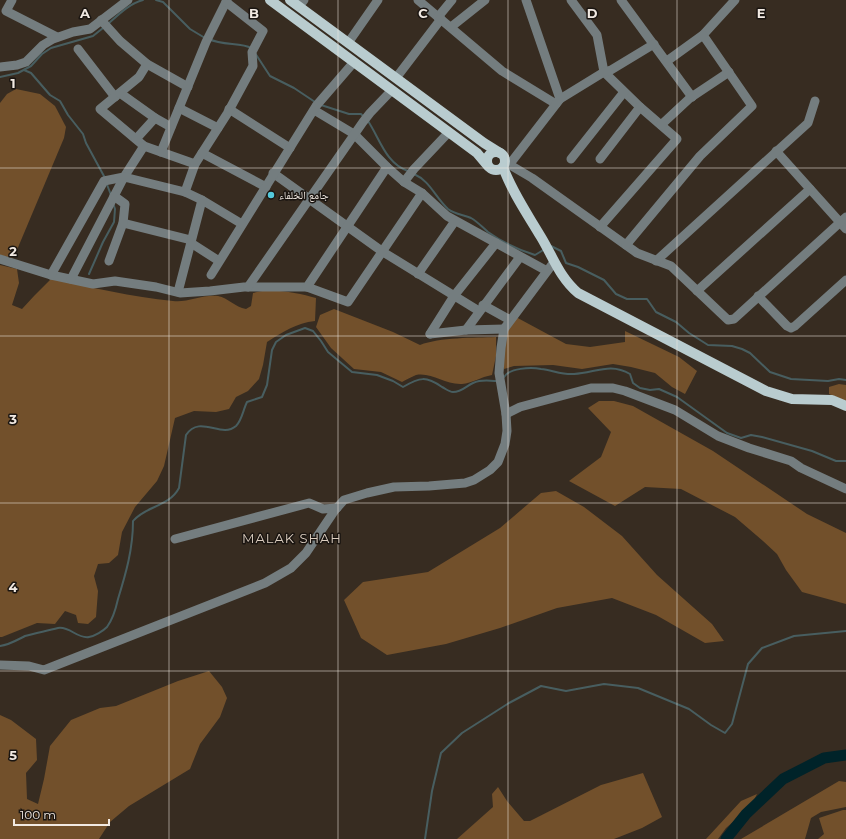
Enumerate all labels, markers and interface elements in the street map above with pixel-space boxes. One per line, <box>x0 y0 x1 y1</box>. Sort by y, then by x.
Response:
text: A <box>79 5 91 21</box>
text: B <box>249 5 259 21</box>
text: C <box>418 5 428 21</box>
text: D <box>587 5 598 21</box>
text: E <box>757 5 766 21</box>
text: 1 <box>10 75 16 91</box>
place label: جامع الخلفاء <box>279 188 329 202</box>
marker: جامع الخلفاء <box>266 190 276 200</box>
text: 2 <box>9 243 17 259</box>
text: 3 <box>8 411 17 427</box>
district label: MALAK SHAH <box>242 530 342 546</box>
text: 4 <box>9 579 18 595</box>
text: 5 <box>9 747 17 763</box>
scale bar <box>14 801 109 827</box>
text: 100 m <box>20 807 56 822</box>

